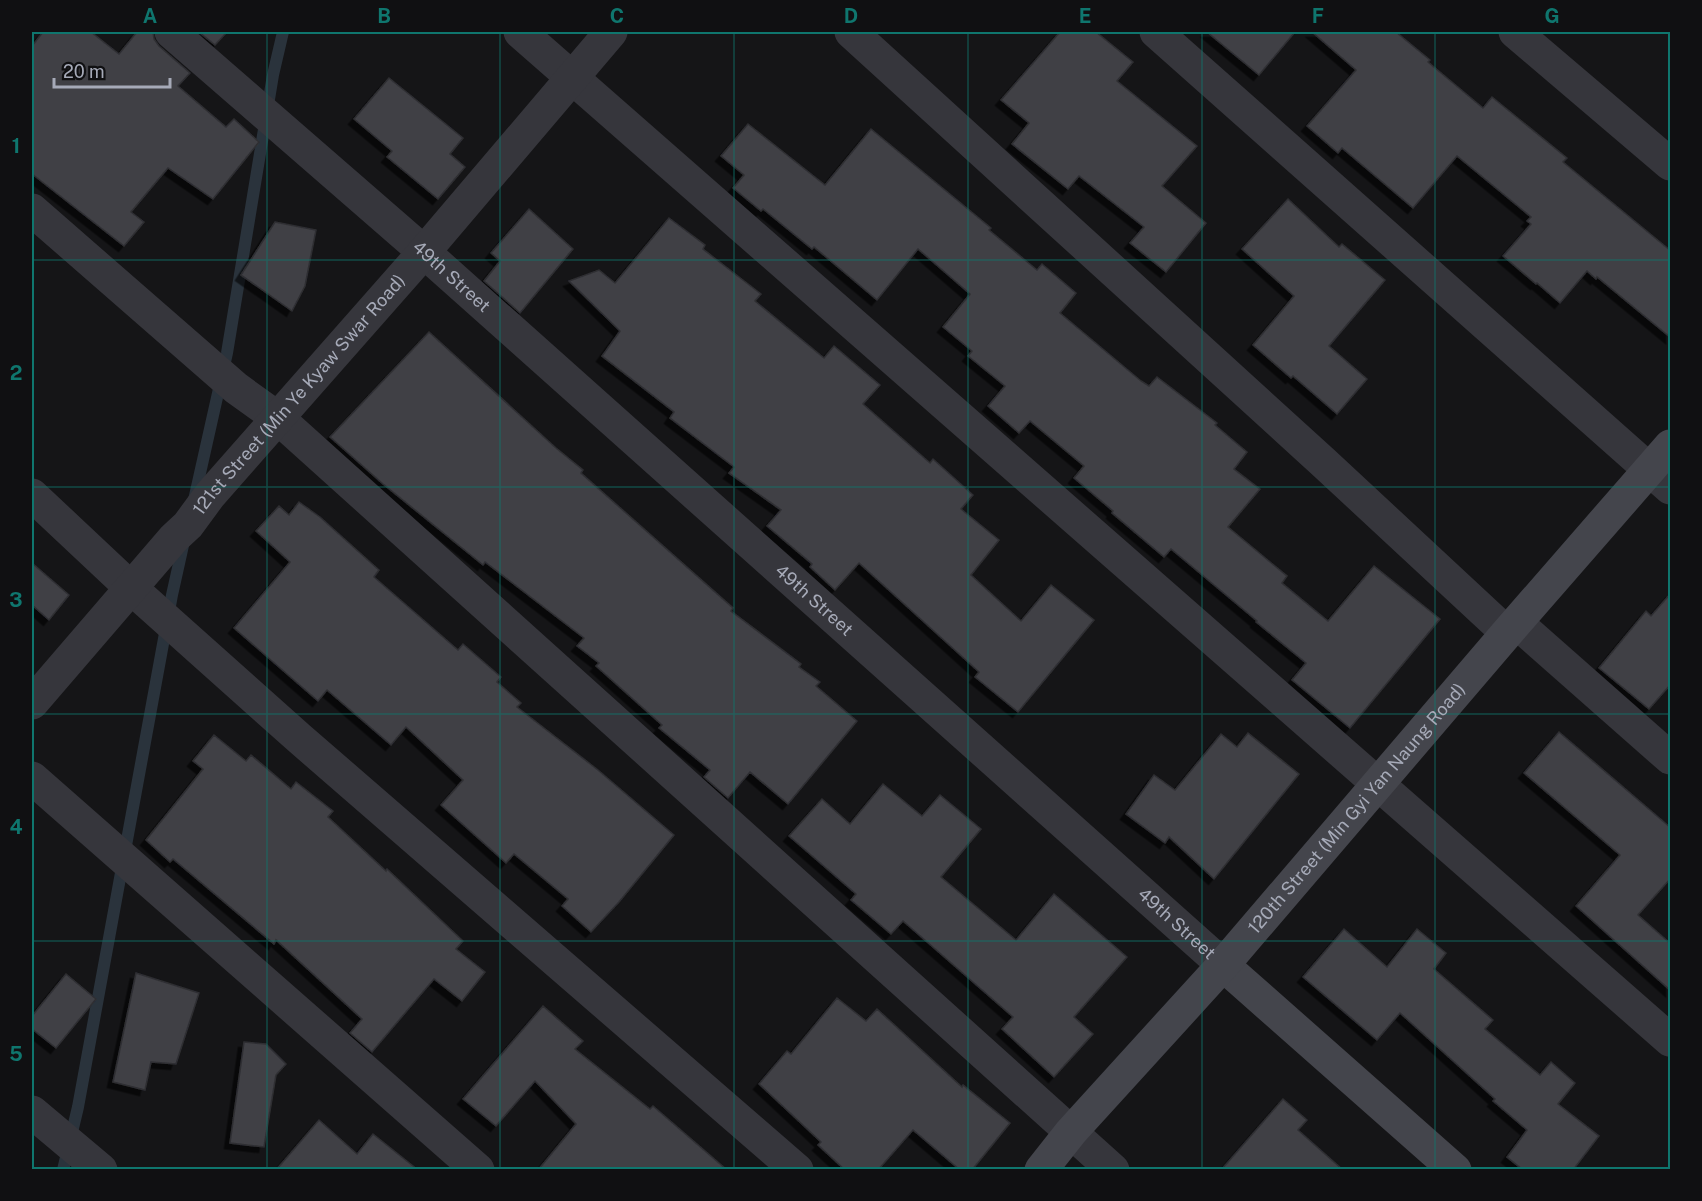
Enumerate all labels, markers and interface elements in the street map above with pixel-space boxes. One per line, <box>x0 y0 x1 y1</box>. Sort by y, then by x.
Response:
text: A <box>143 4 157 28</box>
text: B <box>377 4 391 28</box>
text: C <box>610 4 624 28</box>
text: D <box>844 4 858 28</box>
text: E <box>1079 4 1091 28</box>
text: F <box>1312 4 1324 28</box>
text: G <box>1544 4 1560 28</box>
scale bar <box>54 51 170 89</box>
text: 20 m <box>63 61 105 82</box>
text: 1 <box>12 134 20 158</box>
street label: 49th Street <box>409 236 495 316</box>
street label: 121st Street (Min Ye Kyaw Swar Road) <box>188 270 409 519</box>
text: 2 <box>10 361 22 385</box>
street label: 49th Street <box>771 560 858 640</box>
text: 3 <box>9 588 23 612</box>
street label: 120th Street (Min Gyi Yan Naung Road) <box>1243 679 1469 938</box>
text: 4 <box>9 815 23 839</box>
street label: 49th Street <box>1134 883 1220 963</box>
text: 5 <box>9 1042 23 1066</box>

